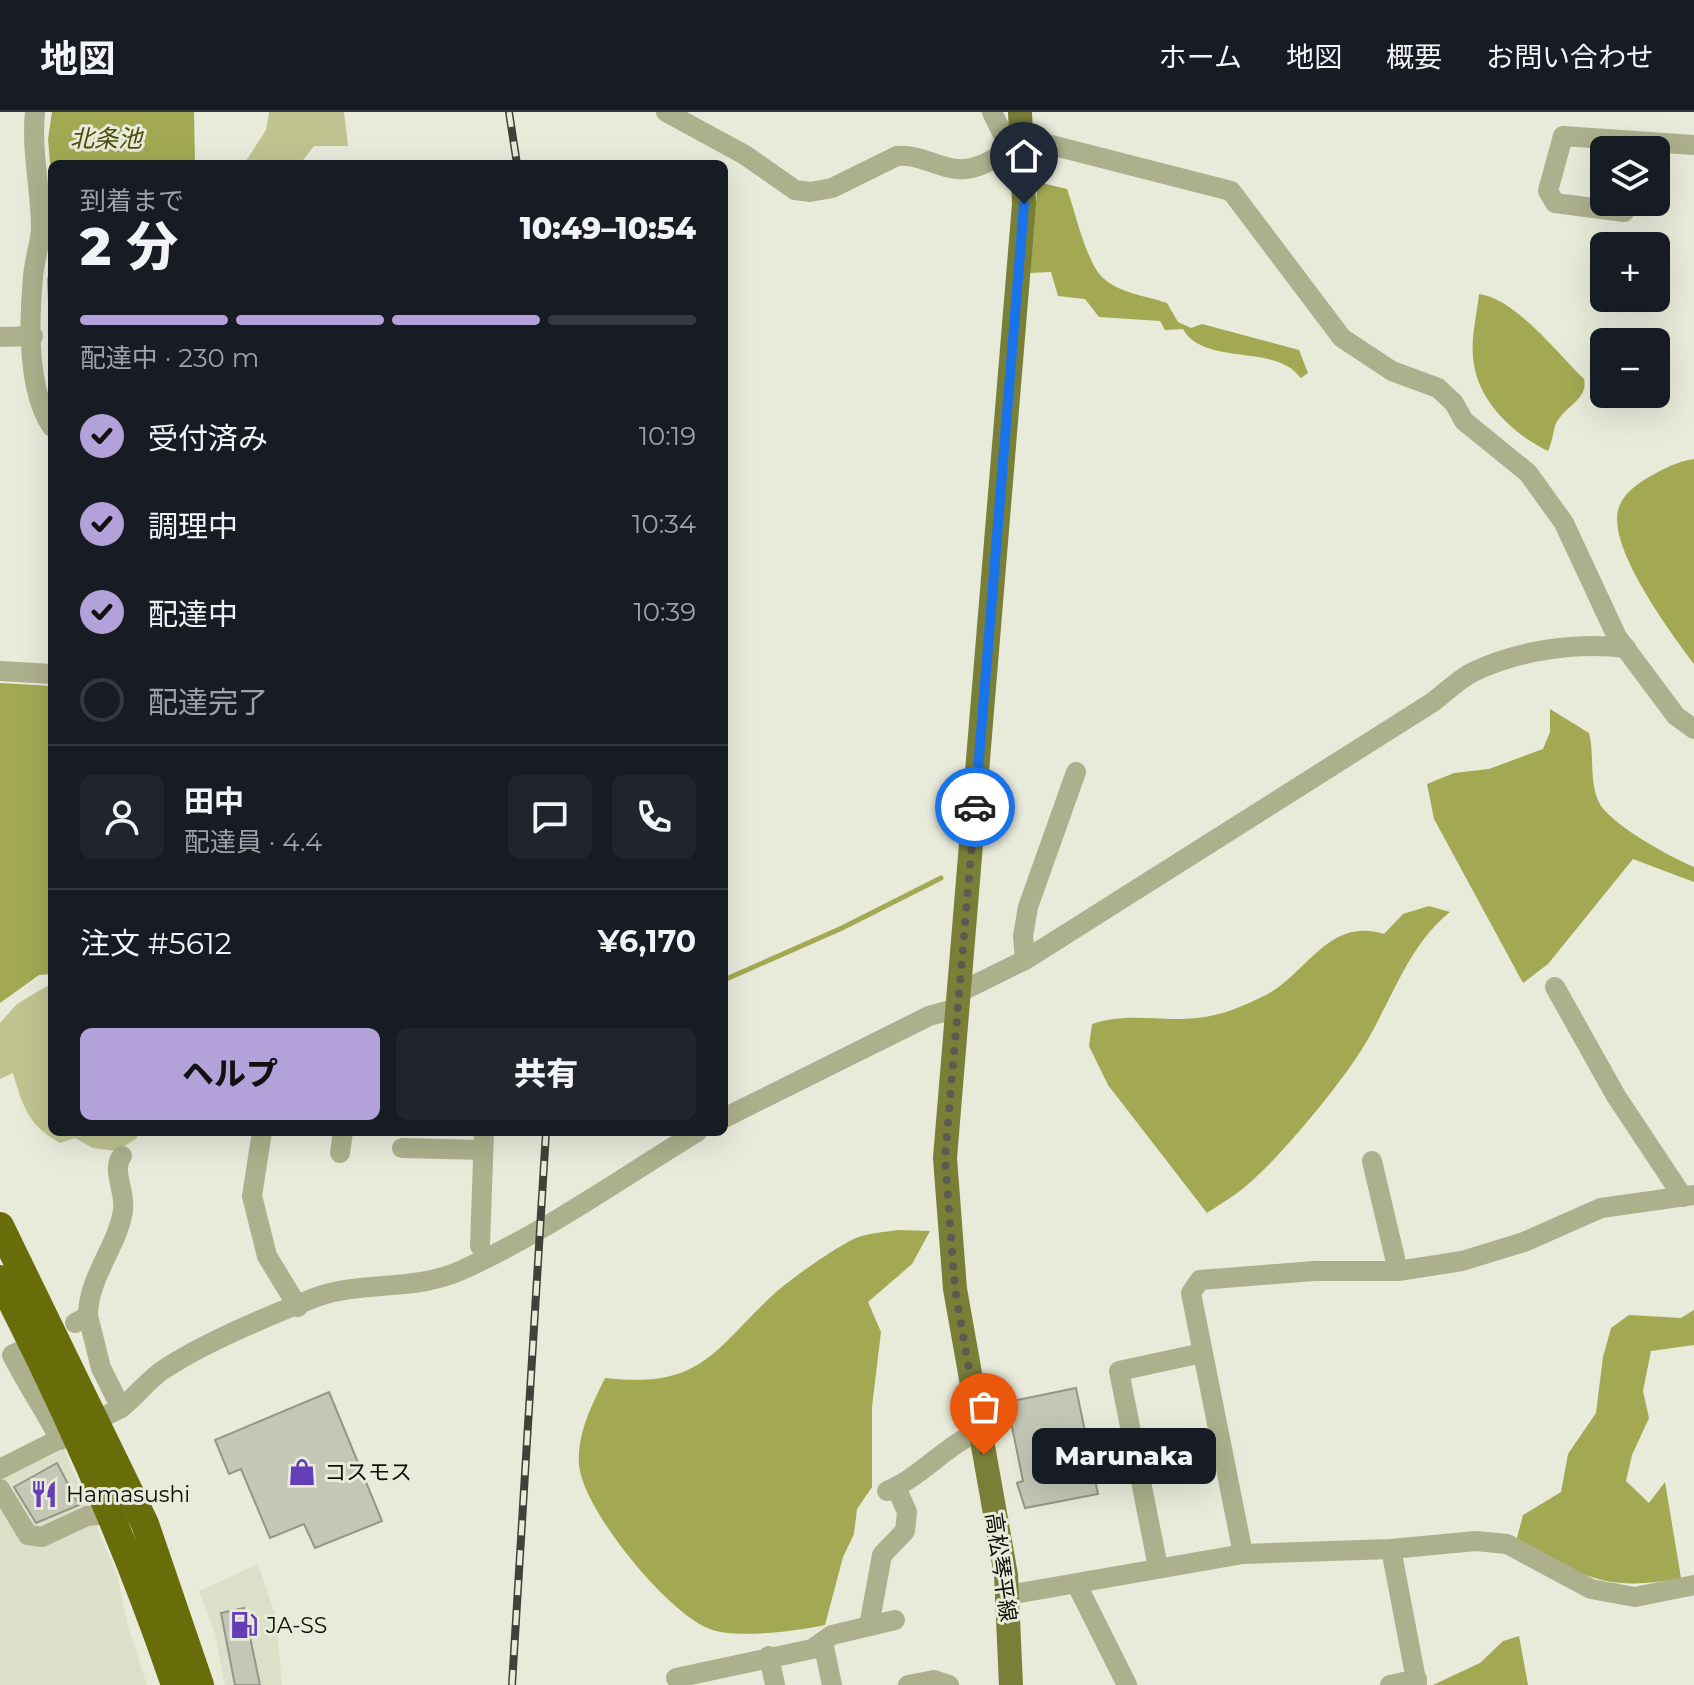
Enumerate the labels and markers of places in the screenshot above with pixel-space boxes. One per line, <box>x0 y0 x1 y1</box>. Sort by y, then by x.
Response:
pin <box>990 122 1058 204</box>
pin <box>950 1373 1018 1455</box>
callout: Marunaka <box>1032 1427 1216 1483</box>
shop icon: コスモス <box>287 1457 317 1487</box>
place label: コスモス <box>324 1459 412 1486</box>
restaurant icon: Hamasushi <box>29 1479 59 1509</box>
place label: Hamasushi <box>66 1481 190 1508</box>
fuel station icon: JA-SS <box>229 1610 259 1640</box>
place label: JA-SS <box>265 1612 327 1639</box>

